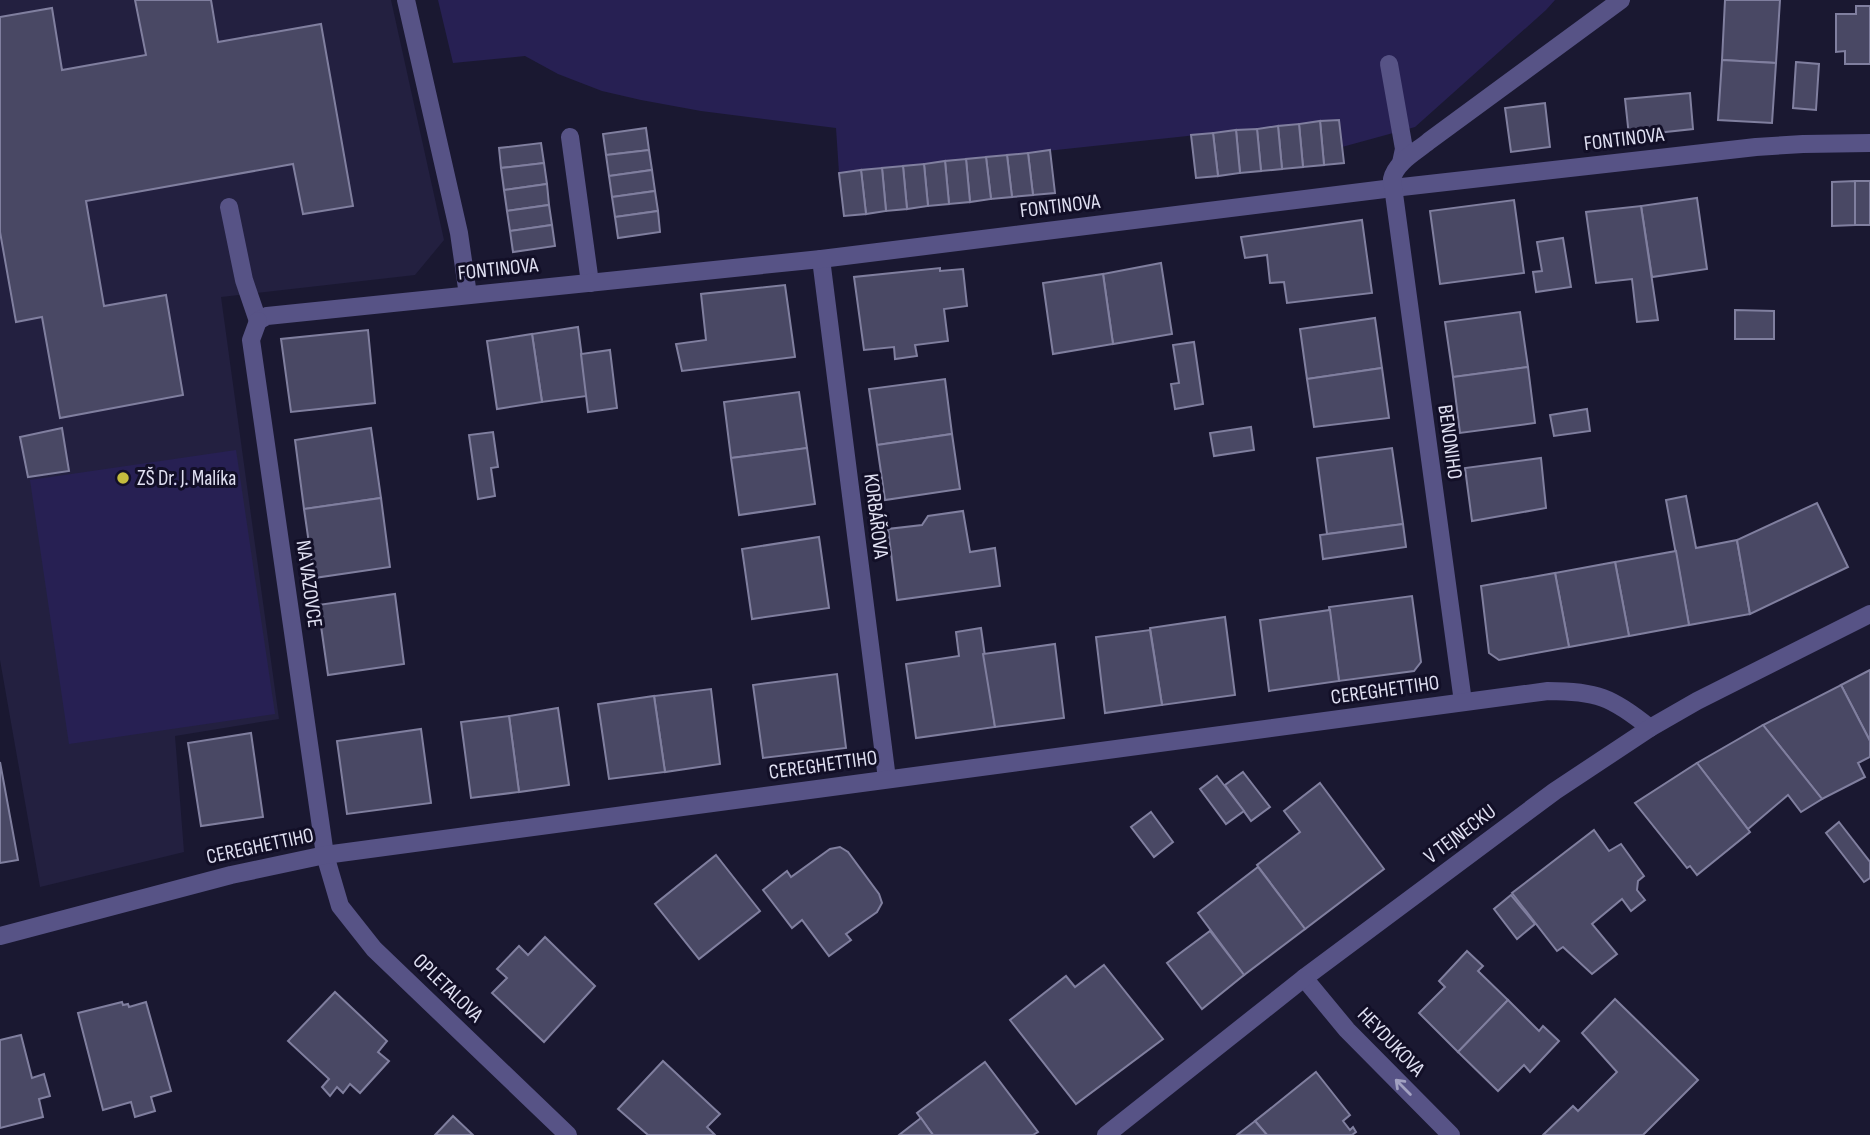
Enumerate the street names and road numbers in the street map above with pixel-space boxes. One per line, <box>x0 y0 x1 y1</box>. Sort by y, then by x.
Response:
street label: FONTINOVA <box>1582 122 1667 156</box>
street label: FONTINOVA <box>1018 189 1103 223</box>
street label: FONTINOVA <box>457 252 540 286</box>
street label: BENONIHO <box>1432 403 1468 481</box>
street label: KORBÁŘOVA <box>858 472 894 561</box>
street label: NA VAZOVCE <box>291 539 327 629</box>
street label: CEREGHETTIHO <box>1329 670 1441 710</box>
street label: CEREGHETTIHO <box>767 745 879 785</box>
street label: V TEJNECKU <box>1419 799 1501 869</box>
street label: CEREGHETTIHO <box>204 822 316 870</box>
street label: OPLETALOVA <box>408 949 489 1028</box>
street label: HEYDUKOVA <box>1352 1002 1431 1082</box>

